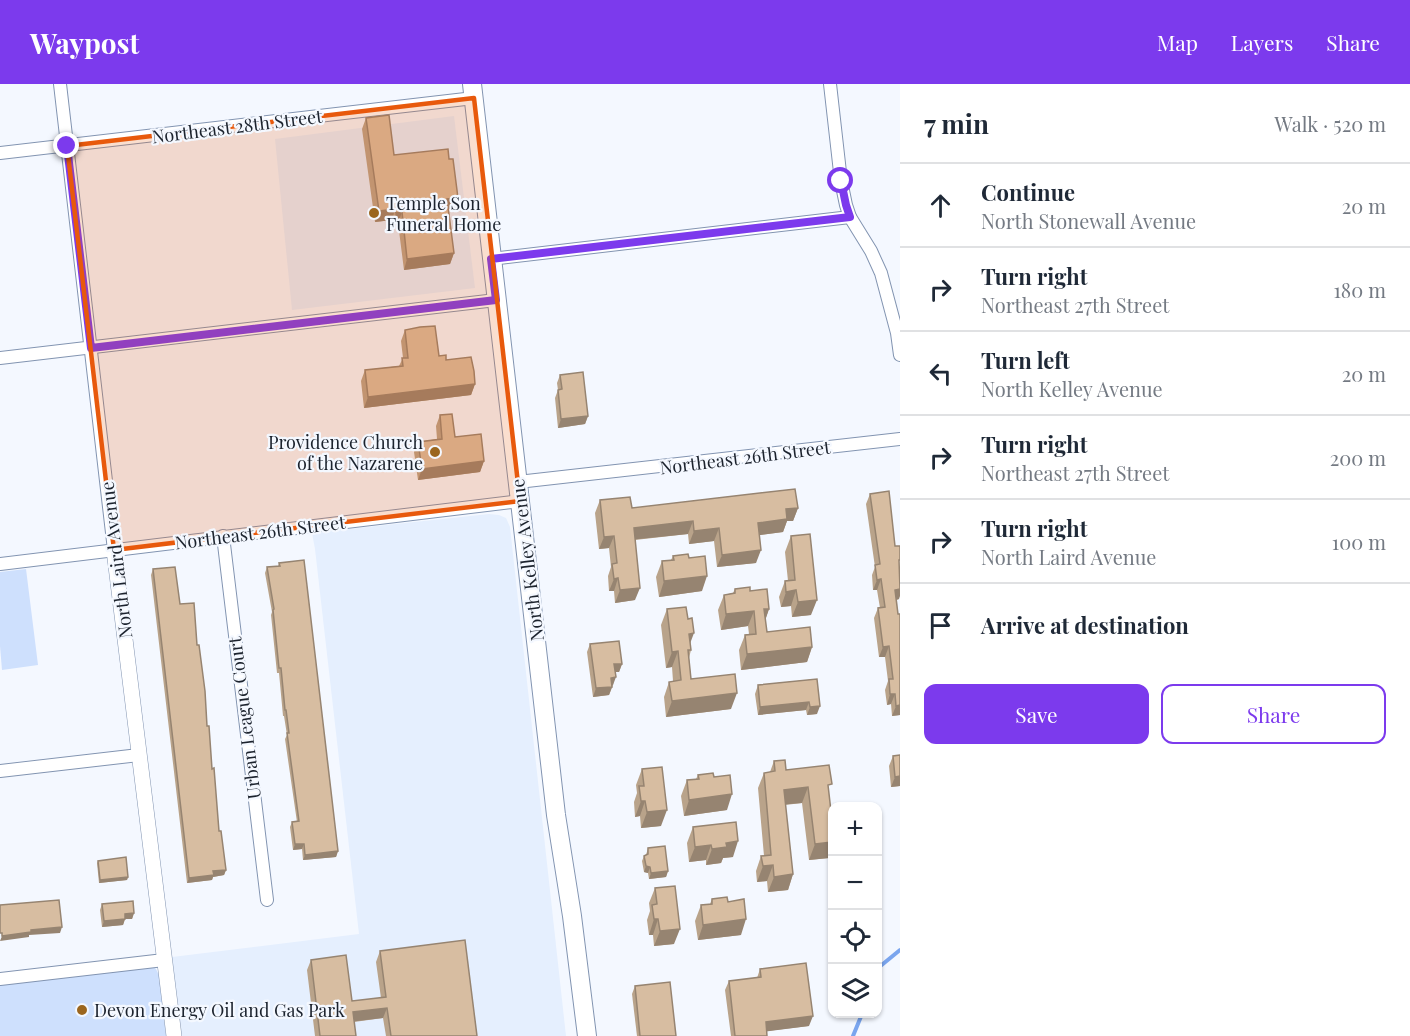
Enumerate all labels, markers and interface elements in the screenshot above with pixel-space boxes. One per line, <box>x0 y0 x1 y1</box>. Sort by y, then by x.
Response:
text: Waypost <box>30 24 139 61</box>
text: Map <box>1157 28 1198 56</box>
text: Layers <box>1231 28 1293 56</box>
text: Share <box>1326 28 1380 56</box>
street label: Northeast 28th Street <box>150 104 324 148</box>
text: 7 min <box>924 106 989 141</box>
text: Walk · 520 m <box>1275 110 1386 137</box>
route end <box>53 132 79 158</box>
route start <box>827 167 853 193</box>
text: Continue <box>981 177 1075 207</box>
icon: ahead <box>924 189 957 222</box>
place label: Temple Son Funeral Home <box>386 191 501 236</box>
text: 20 m <box>1342 192 1386 219</box>
marker: Temple Son Funeral Home <box>367 206 381 220</box>
text: North Stonewall Avenue <box>981 207 1196 234</box>
text: Turn right <box>981 261 1087 291</box>
icon: right <box>924 273 957 306</box>
text: 180 m <box>1333 276 1386 303</box>
text: Northeast 27th Street <box>981 291 1169 318</box>
text: Turn left <box>981 345 1070 375</box>
icon: left <box>924 357 957 390</box>
text: 20 m <box>1342 360 1386 387</box>
text: North Kelley Avenue <box>981 375 1163 402</box>
text: Turn right <box>981 429 1087 459</box>
place label: Providence Church of the Nazarene <box>268 430 423 475</box>
street label: Northeast 26th Street <box>658 435 832 479</box>
icon: right <box>924 441 957 474</box>
text: 200 m <box>1330 444 1386 471</box>
marker: Providence Church of the Nazarene <box>428 445 442 459</box>
text: Northeast 27th Street <box>981 459 1169 486</box>
street label: North Kelley Avenue <box>505 477 549 643</box>
street label: North Laird Avenue <box>94 480 138 640</box>
street label: Northeast 26th Street <box>173 510 347 554</box>
text: Turn right <box>981 513 1087 543</box>
icon: right <box>924 525 957 558</box>
text: 100 m <box>1332 528 1386 555</box>
text: North Laird Avenue <box>981 543 1156 570</box>
icon: arrive <box>924 609 957 642</box>
text: Arrive at destination <box>981 610 1189 640</box>
street label: Urban League Court <box>222 635 266 800</box>
button: Save <box>924 684 1149 744</box>
button: Share <box>1161 684 1386 744</box>
map controls <box>828 802 882 1018</box>
button: + <box>828 802 882 856</box>
button: − <box>828 856 882 910</box>
button: locate <box>828 910 882 964</box>
button: layers <box>828 964 882 1018</box>
place label: Devon Energy Oil and Gas Park <box>94 998 345 1022</box>
marker: Devon Energy Oil and Gas Park <box>75 1003 89 1017</box>

